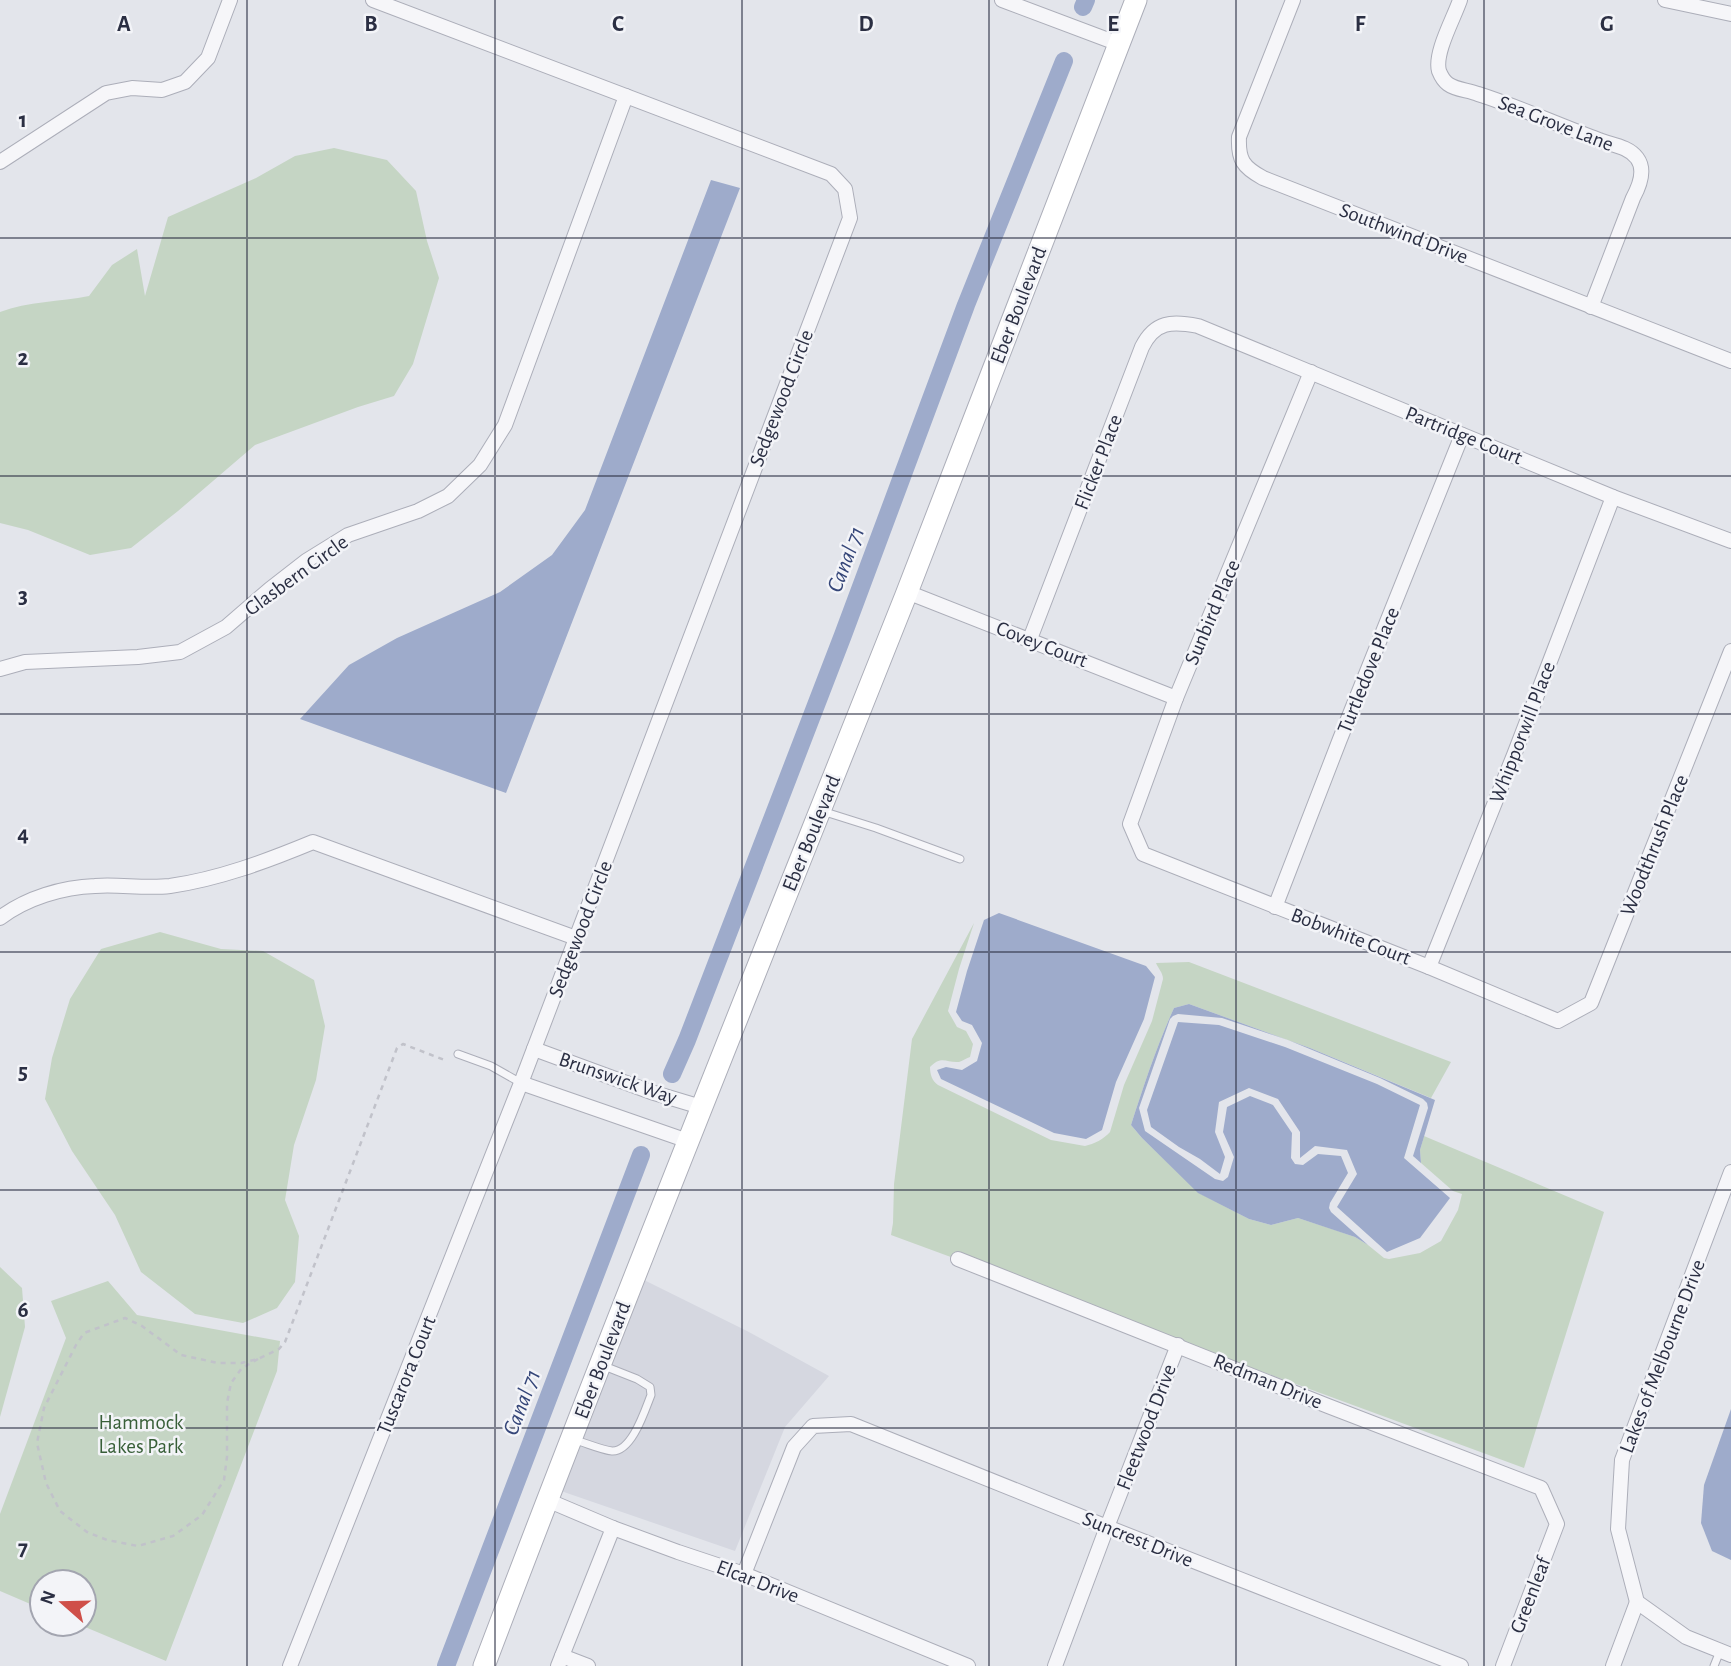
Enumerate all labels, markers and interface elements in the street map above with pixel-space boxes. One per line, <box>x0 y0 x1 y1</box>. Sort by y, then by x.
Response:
text: A <box>117 13 131 36</box>
text: B <box>364 13 378 36</box>
text: C <box>612 13 624 36</box>
text: D <box>858 13 874 36</box>
text: E <box>1107 13 1119 36</box>
text: F <box>1355 13 1366 36</box>
text: G <box>1600 13 1614 36</box>
street label: Sea Grove Lane <box>1495 92 1616 155</box>
text: 1 <box>19 109 27 132</box>
street label: Southwind Drive <box>1337 199 1471 268</box>
street label: Eber Boulevard <box>987 244 1050 367</box>
street label: Sedgewood Circle <box>746 327 817 469</box>
text: 2 <box>18 347 29 370</box>
street label: Partridge Court <box>1402 402 1526 469</box>
street label: Flicker Place <box>1071 412 1126 513</box>
water label: Canal 71 <box>823 523 869 596</box>
street label: Glasbern Circle <box>241 531 352 620</box>
street label: Sunbird Place <box>1181 557 1244 668</box>
text: 3 <box>18 585 28 608</box>
street label: Turtledove Place <box>1334 604 1403 736</box>
street label: Covey Court <box>993 617 1091 672</box>
street label: Whipporwill Place <box>1486 659 1559 806</box>
street label: Eber Boulevard <box>779 772 844 894</box>
street label: Woodthrush Place <box>1617 772 1692 919</box>
text: 4 <box>17 823 29 846</box>
street label: Sedgewood Circle <box>545 858 616 1000</box>
street label: Bobwhite Court <box>1288 904 1414 969</box>
street label: Brunswick Way <box>556 1048 680 1108</box>
text: 5 <box>18 1061 28 1084</box>
street label: Lakes of Melbourne Drive <box>1616 1257 1709 1456</box>
text: 6 <box>17 1299 29 1322</box>
street label: Eber Boulevard <box>571 1299 634 1422</box>
street label: Tuscarora Court <box>373 1313 440 1438</box>
street label: Redman Drive <box>1210 1350 1325 1413</box>
street label: Fleetwood Drive <box>1113 1361 1180 1493</box>
water label: Canal 71 <box>499 1366 545 1439</box>
park label: Hammock Lakes Park <box>99 1412 184 1457</box>
street label: Suncrest Drive <box>1080 1508 1196 1571</box>
text: 7 <box>18 1537 28 1560</box>
street label: Greenleaf <box>1506 1553 1555 1636</box>
street label: Elcar Drive <box>714 1556 802 1607</box>
north arrow <box>28 1568 98 1638</box>
text: N <box>37 1588 60 1607</box>

